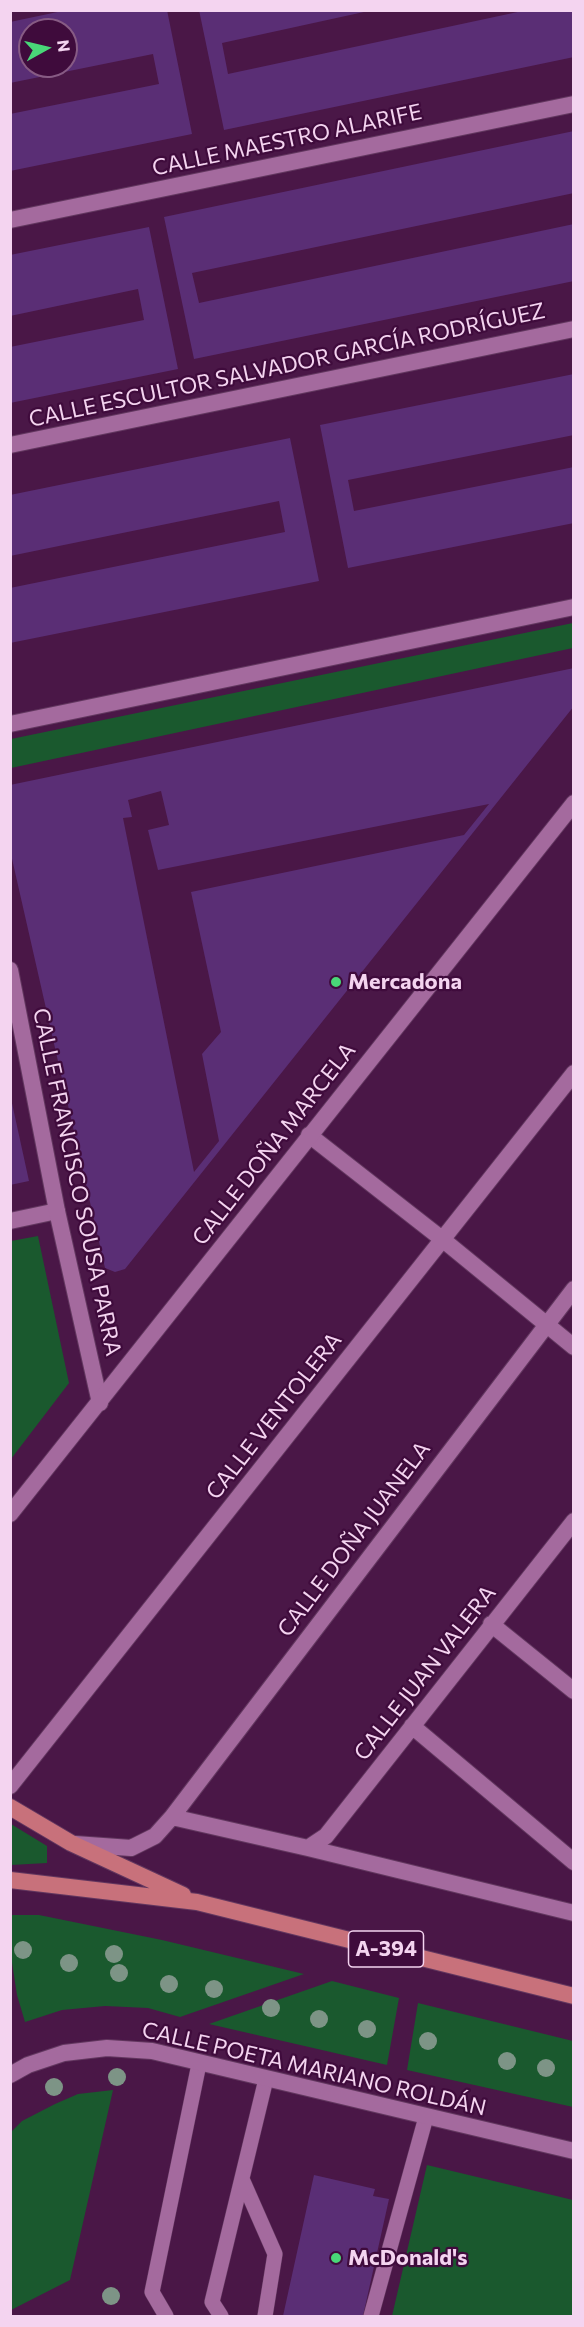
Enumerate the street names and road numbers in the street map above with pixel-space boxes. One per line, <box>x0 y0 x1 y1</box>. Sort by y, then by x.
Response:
street label: CALLE MAESTRO ALARIFE <box>150 99 424 181</box>
street label: CALLE ESCULTOR SALVADOR GARCÍA RODRÍGUEZ <box>26 297 548 433</box>
street label: CALLE FRANCISCO SOUSA PARRA <box>27 1006 127 1358</box>
street label: CALLE DOÑA MARCELA <box>187 1038 361 1250</box>
street label: CALLE VENTOLERA <box>201 1327 347 1505</box>
street label: CALLE DOÑA JUANELA <box>272 1436 436 1642</box>
street label: CALLE JUAN VALERA <box>348 1580 502 1766</box>
road number: A-394 <box>348 1931 424 1967</box>
street label: CALLE POETA MARIANO ROLDÁN <box>139 2016 489 2122</box>

